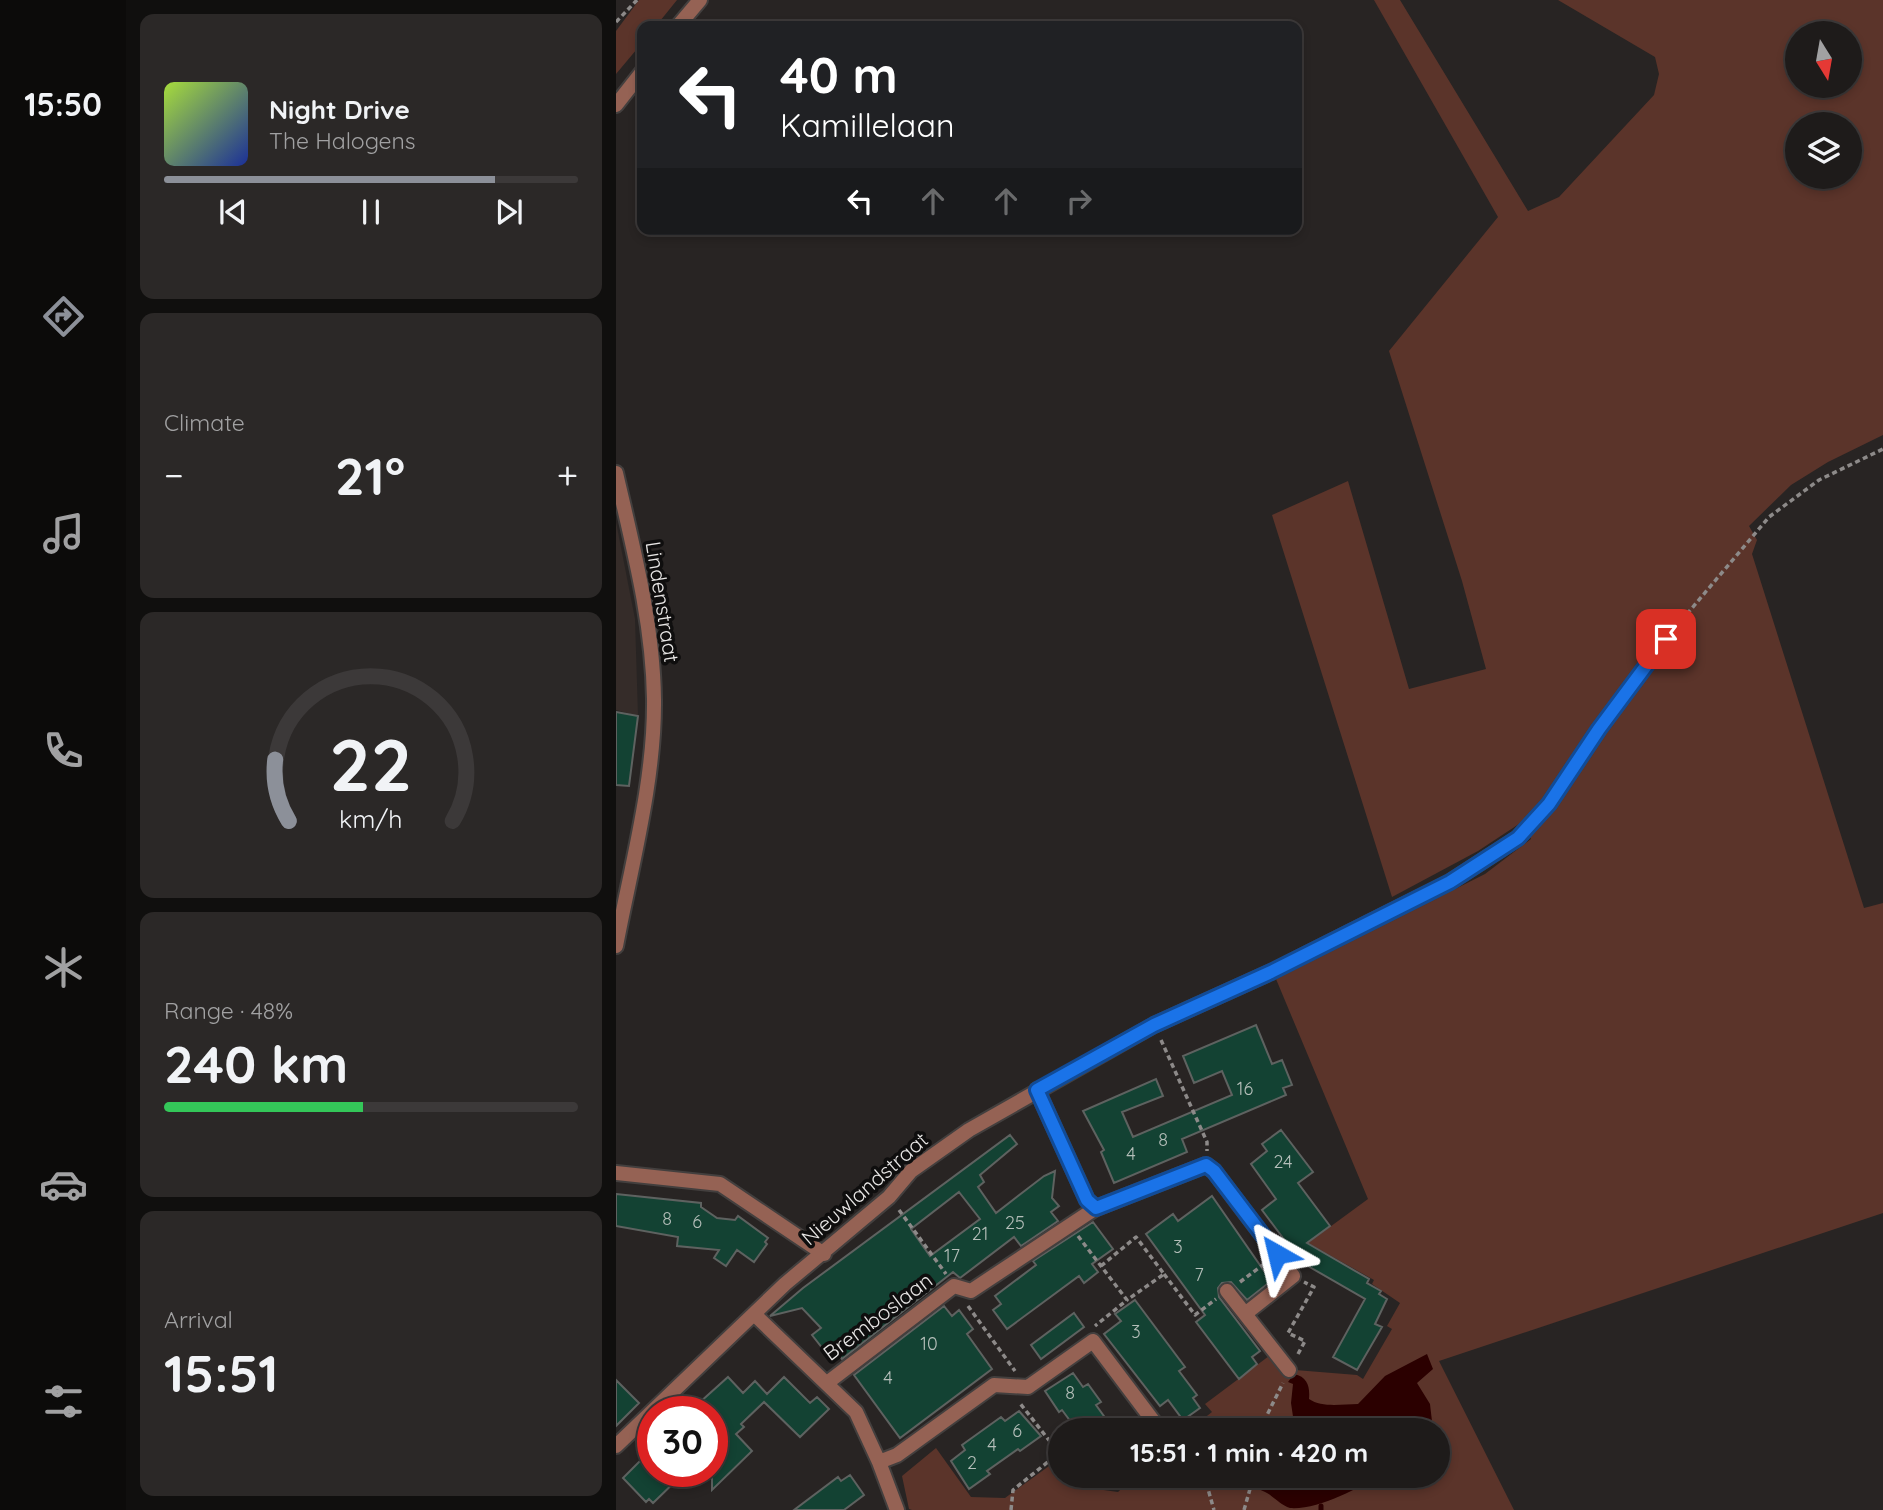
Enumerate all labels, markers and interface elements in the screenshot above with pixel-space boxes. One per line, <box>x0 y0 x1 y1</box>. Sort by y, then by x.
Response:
north arrow <box>1785 21 1862 98</box>
map controls <box>1785 21 1862 189</box>
text: 40 m <box>780 44 898 105</box>
icon: left <box>665 49 756 140</box>
text: 15:50 <box>24 84 102 124</box>
text: Night Drive <box>269 93 410 126</box>
text: Kamillelaan <box>780 105 954 145</box>
button: layers <box>1785 112 1862 189</box>
text: The Halogens <box>269 126 416 155</box>
icon: left <box>841 182 879 220</box>
icon: ahead <box>914 182 952 220</box>
icon: ahead <box>987 182 1025 220</box>
icon: right <box>1060 182 1098 220</box>
icon: previous <box>214 193 252 231</box>
icon: pause <box>352 193 390 231</box>
icon: next <box>490 193 528 231</box>
icon: directions <box>39 292 88 341</box>
text: Climate <box>164 408 245 437</box>
text: 21° <box>335 443 405 508</box>
text: − <box>164 451 184 499</box>
text: + <box>557 451 578 499</box>
icon: music <box>39 509 88 558</box>
street label: Lindenstraat <box>641 539 685 664</box>
pin <box>1636 609 1696 669</box>
icon: arrive <box>1647 620 1685 658</box>
text: 22 <box>330 718 412 809</box>
icon: phone <box>39 726 88 775</box>
text: km/h <box>339 803 403 834</box>
icon: climate <box>39 943 88 992</box>
text: Range · 48% <box>164 996 293 1025</box>
text: 240 km <box>164 1031 348 1096</box>
house number: 16 <box>1237 1077 1253 1100</box>
street label: Nieuwlandstraat <box>796 1126 933 1250</box>
house number: 8 <box>1158 1128 1168 1151</box>
house number: 4 <box>1126 1142 1136 1165</box>
house number: 24 <box>1273 1150 1293 1173</box>
icon: car <box>39 1160 88 1209</box>
house number: 8 <box>662 1207 672 1230</box>
house number: 6 <box>692 1210 702 1233</box>
house number: 25 <box>1005 1211 1025 1234</box>
position arrow <box>1240 1217 1314 1291</box>
house number: 21 <box>972 1222 988 1245</box>
house number: 3 <box>1173 1235 1183 1258</box>
house number: 17 <box>944 1244 960 1267</box>
house number: 7 <box>1194 1263 1204 1286</box>
street label: Bremboslaan <box>818 1267 937 1366</box>
text: Arrival <box>164 1305 233 1334</box>
house number: 3 <box>1131 1320 1141 1343</box>
house number: 10 <box>920 1332 938 1355</box>
text: 15:51 <box>164 1340 279 1405</box>
house number: 4 <box>883 1366 893 1389</box>
icon: filters <box>39 1377 88 1426</box>
house number: 8 <box>1065 1381 1075 1404</box>
speed limit sign: 30 <box>637 1396 728 1487</box>
house number: 6 <box>1012 1419 1022 1442</box>
house number: 4 <box>987 1433 997 1456</box>
text: 15:51 · 1 min · 420 m <box>1130 1436 1368 1469</box>
house number: 2 <box>967 1451 977 1474</box>

